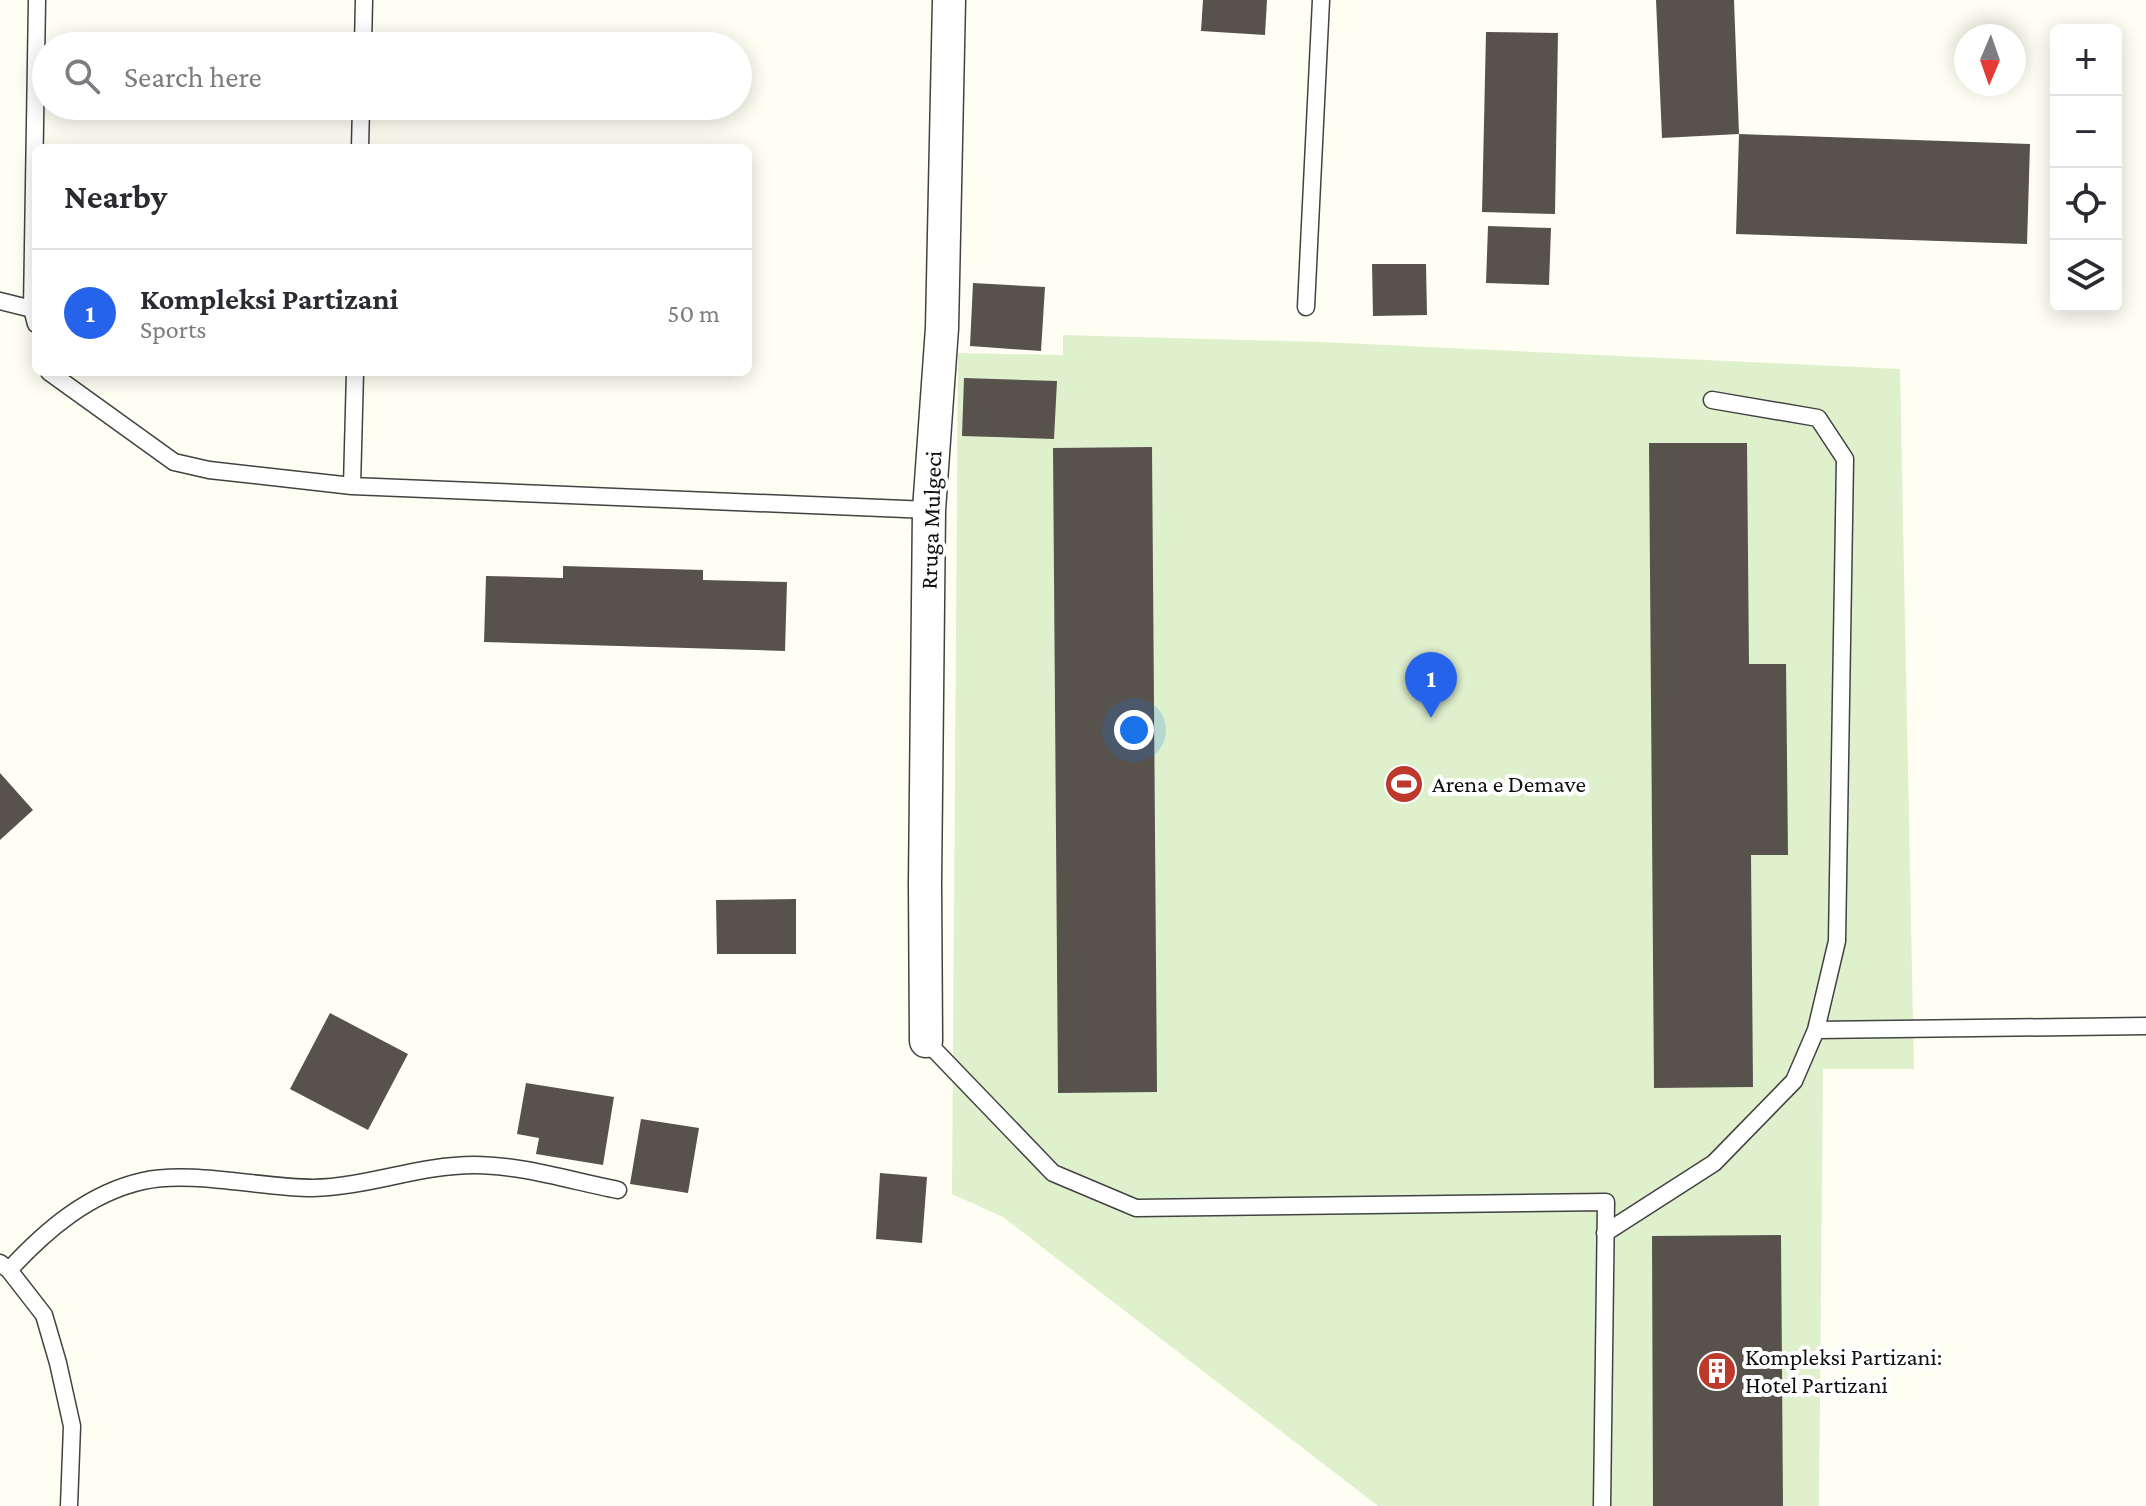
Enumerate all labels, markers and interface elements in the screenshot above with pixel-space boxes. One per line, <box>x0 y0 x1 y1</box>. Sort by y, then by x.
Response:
north arrow <box>1954 24 2026 96</box>
map controls <box>2050 24 2122 312</box>
button: + <box>2050 24 2122 96</box>
search box <box>32 32 752 120</box>
icon: search <box>60 54 104 98</box>
text: Search here <box>124 60 262 93</box>
button: − <box>2050 96 2122 168</box>
button: locate <box>2050 168 2122 240</box>
text: Nearby <box>64 178 167 215</box>
button: layers <box>2050 240 2122 312</box>
text: Kompleksi Partizani <box>140 282 398 315</box>
text: 1 <box>85 299 95 328</box>
text: 50 m <box>667 299 720 328</box>
text: Sports <box>140 315 207 344</box>
street label: Rruga Mulgeci <box>915 450 946 590</box>
pin: 1 <box>1405 652 1457 718</box>
your location <box>1114 710 1154 750</box>
sports icon: Arena e Demave <box>1383 763 1425 805</box>
place label: Arena e Demave <box>1432 770 1586 797</box>
place label: Kompleksi Partizani: Hotel Partizani <box>1745 1343 1942 1398</box>
building icon: Kompleksi Partizani: Hotel Partizani <box>1696 1350 1738 1392</box>

